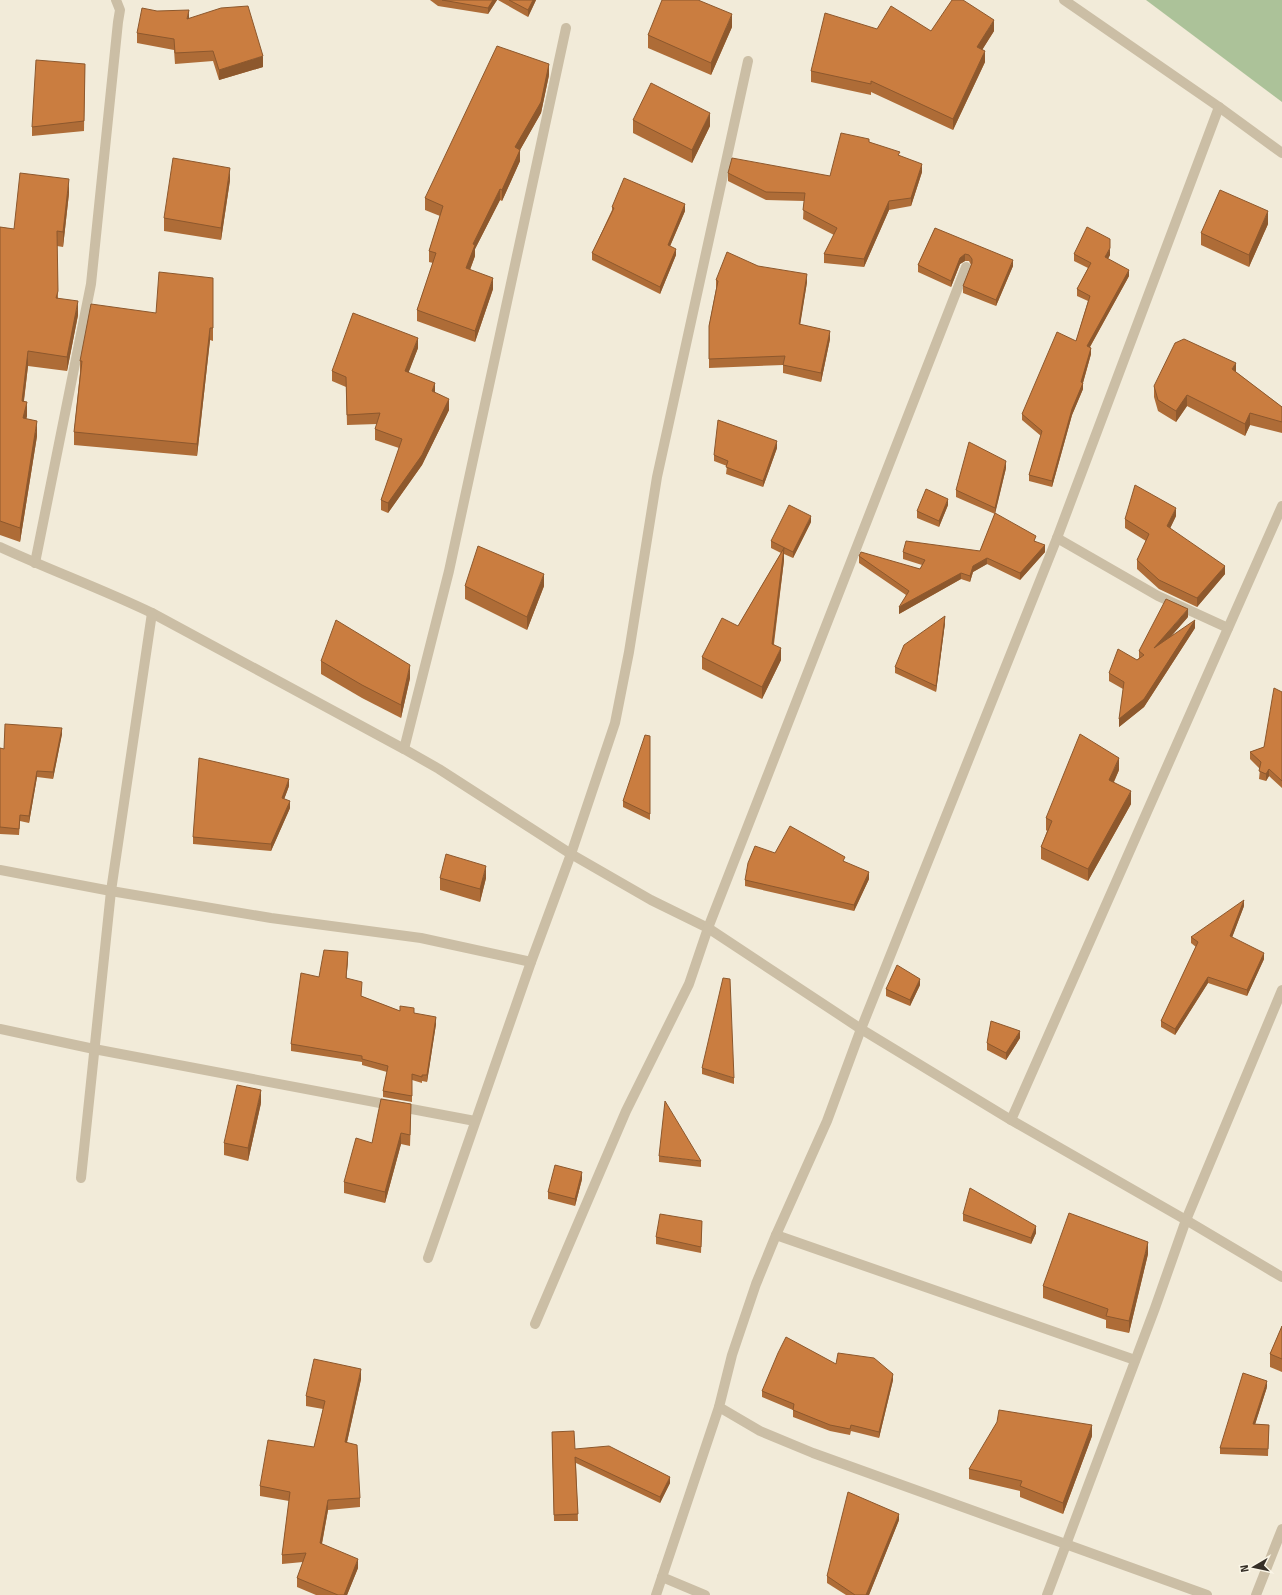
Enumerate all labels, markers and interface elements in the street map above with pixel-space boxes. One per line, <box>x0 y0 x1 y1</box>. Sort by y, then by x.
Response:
north arrow <box>1234 1547 1274 1587</box>
text: N <box>1238 1564 1252 1573</box>

